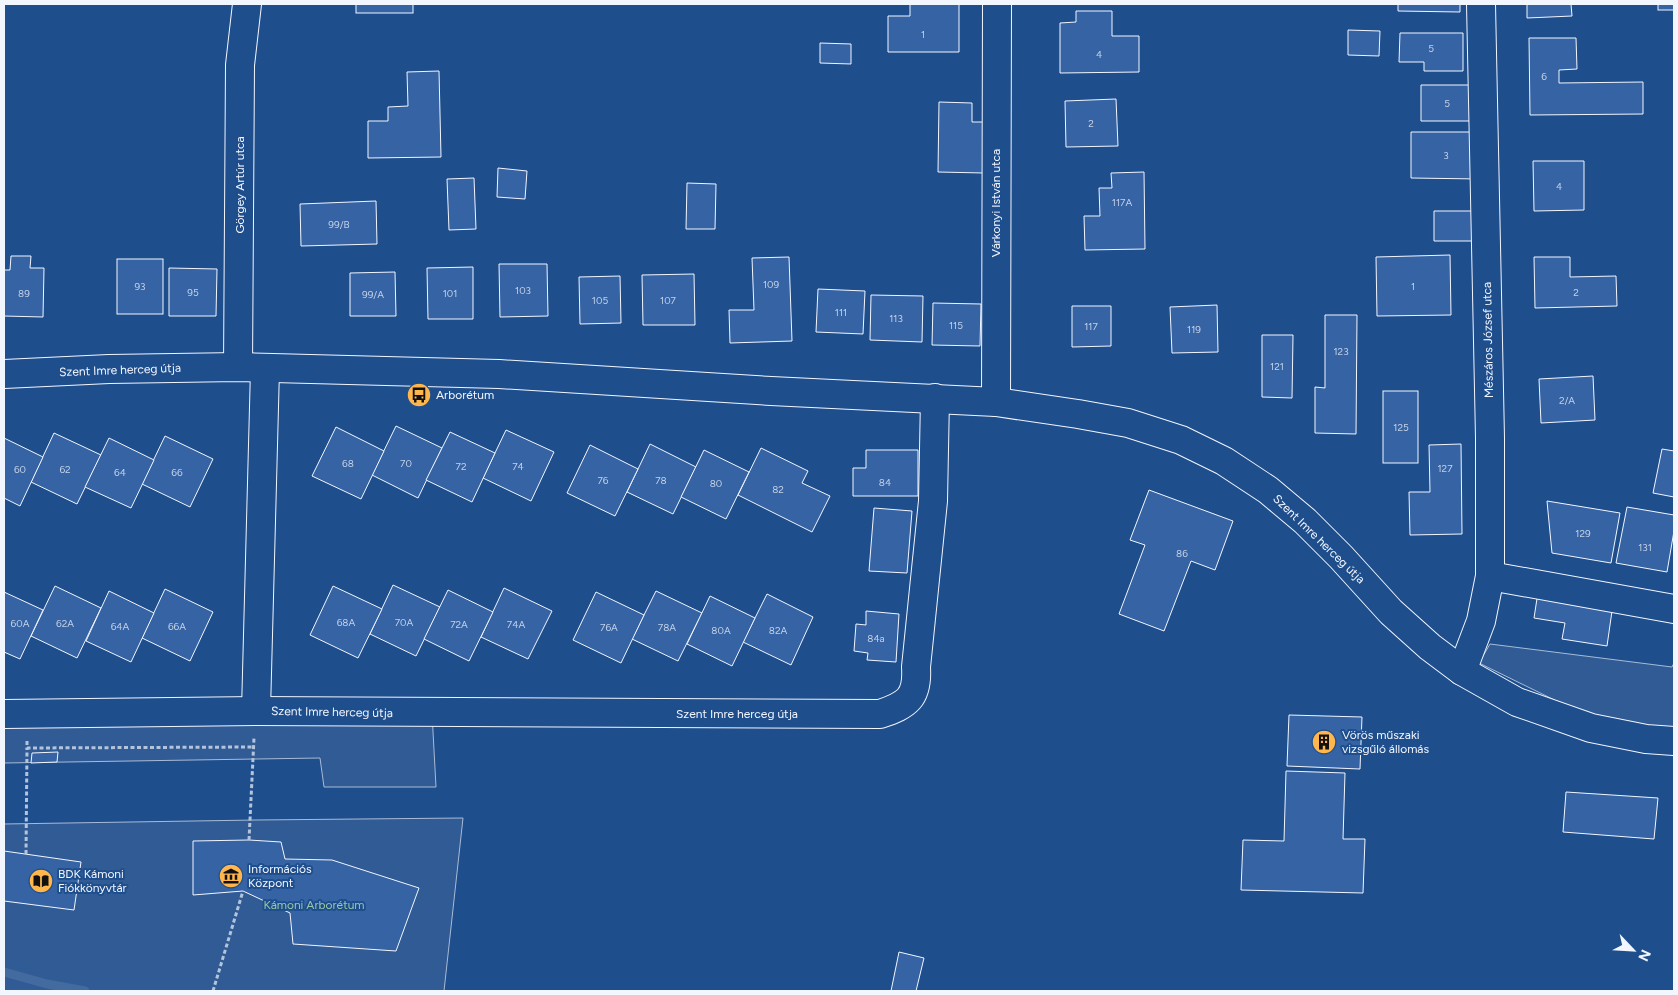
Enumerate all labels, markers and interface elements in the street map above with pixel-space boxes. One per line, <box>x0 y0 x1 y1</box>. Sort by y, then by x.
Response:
house number: 1 <box>921 28 925 41</box>
house number: 5 <box>1428 42 1434 55</box>
house number: 4 <box>1096 48 1102 61</box>
house number: 6 <box>1541 70 1547 83</box>
house number: 5 <box>1444 97 1450 110</box>
house number: 2 <box>1088 117 1094 130</box>
street label: Görgey Artúr utca <box>233 136 247 234</box>
street label: Várkonyi István utca <box>989 149 1003 257</box>
house number: 3 <box>1443 149 1449 162</box>
house number: 4 <box>1556 180 1562 193</box>
house number: 117A <box>1112 196 1132 209</box>
house number: 99/B <box>328 218 350 231</box>
house number: 109 <box>763 278 779 291</box>
house number: 93 <box>134 280 146 293</box>
house number: 1 <box>1411 280 1415 293</box>
street label: Mészáros József utca <box>1480 282 1496 398</box>
house number: 103 <box>515 284 531 297</box>
house number: 95 <box>187 286 199 299</box>
house number: 2 <box>1573 286 1579 299</box>
house number: 89 <box>18 287 30 300</box>
house number: 101 <box>443 287 457 300</box>
house number: 99/A <box>362 288 384 301</box>
house number: 105 <box>592 294 608 307</box>
house number: 107 <box>660 294 677 307</box>
house number: 111 <box>835 306 847 319</box>
house number: 113 <box>889 312 903 325</box>
house number: 115 <box>949 319 963 332</box>
house number: 117 <box>1084 320 1098 333</box>
house number: 119 <box>1187 323 1201 336</box>
house number: 123 <box>1333 345 1349 358</box>
house number: 121 <box>1270 360 1284 373</box>
street label: Szent Imre herceg útja <box>59 361 181 379</box>
bus stop icon: Arborétum <box>406 382 432 408</box>
place label: Arborétum <box>436 388 494 402</box>
house number: 2/A <box>1559 394 1575 407</box>
house number: 125 <box>1393 421 1409 434</box>
house number: 68 <box>342 457 354 470</box>
house number: 70 <box>400 457 412 470</box>
house number: 72 <box>456 460 466 473</box>
house number: 74 <box>512 460 524 473</box>
house number: 127 <box>1437 462 1453 475</box>
house number: 60 <box>14 463 26 476</box>
house number: 62 <box>59 463 71 476</box>
house number: 64 <box>114 466 126 479</box>
house number: 66 <box>171 466 183 479</box>
house number: 76 <box>597 474 609 487</box>
house number: 78 <box>655 474 667 487</box>
house number: 84 <box>879 476 891 489</box>
house number: 80 <box>710 477 722 490</box>
house number: 82 <box>772 483 784 496</box>
street label: Szent Imre herceg útja <box>1270 492 1368 586</box>
house number: 129 <box>1575 527 1591 540</box>
house number: 131 <box>1638 541 1652 554</box>
house number: 86 <box>1176 547 1188 560</box>
house number: 68A <box>337 616 356 629</box>
house number: 70A <box>395 616 413 629</box>
house number: 60A <box>11 617 30 630</box>
house number: 62A <box>56 617 74 630</box>
house number: 72A <box>450 618 468 631</box>
house number: 74A <box>507 618 525 631</box>
house number: 64A <box>111 620 130 633</box>
house number: 66A <box>168 620 186 633</box>
house number: 76A <box>600 621 618 634</box>
house number: 78A <box>658 621 676 634</box>
house number: 80A <box>711 624 731 637</box>
house number: 82A <box>769 624 787 637</box>
house number: 84a <box>867 632 885 645</box>
street label: Szent Imre herceg útja <box>271 704 393 720</box>
street label: Szent Imre herceg útja <box>676 707 798 721</box>
place label: Vörös műszaki vizsgűló állomás <box>1342 728 1429 756</box>
building icon: Vörös műszaki vizsgűló állomás <box>1311 729 1337 755</box>
place label: Információs Központ <box>248 862 312 890</box>
museum icon: Információs Központ <box>218 863 244 889</box>
place label: BDK Kámoni Fiókkönyvtár <box>58 867 127 895</box>
library icon: BDK Kámoni Fiókkönyvtár <box>28 868 54 894</box>
park label: Kámoni Arborétum <box>263 898 365 912</box>
north arrow <box>1608 925 1658 975</box>
text: N <box>1634 947 1654 964</box>

